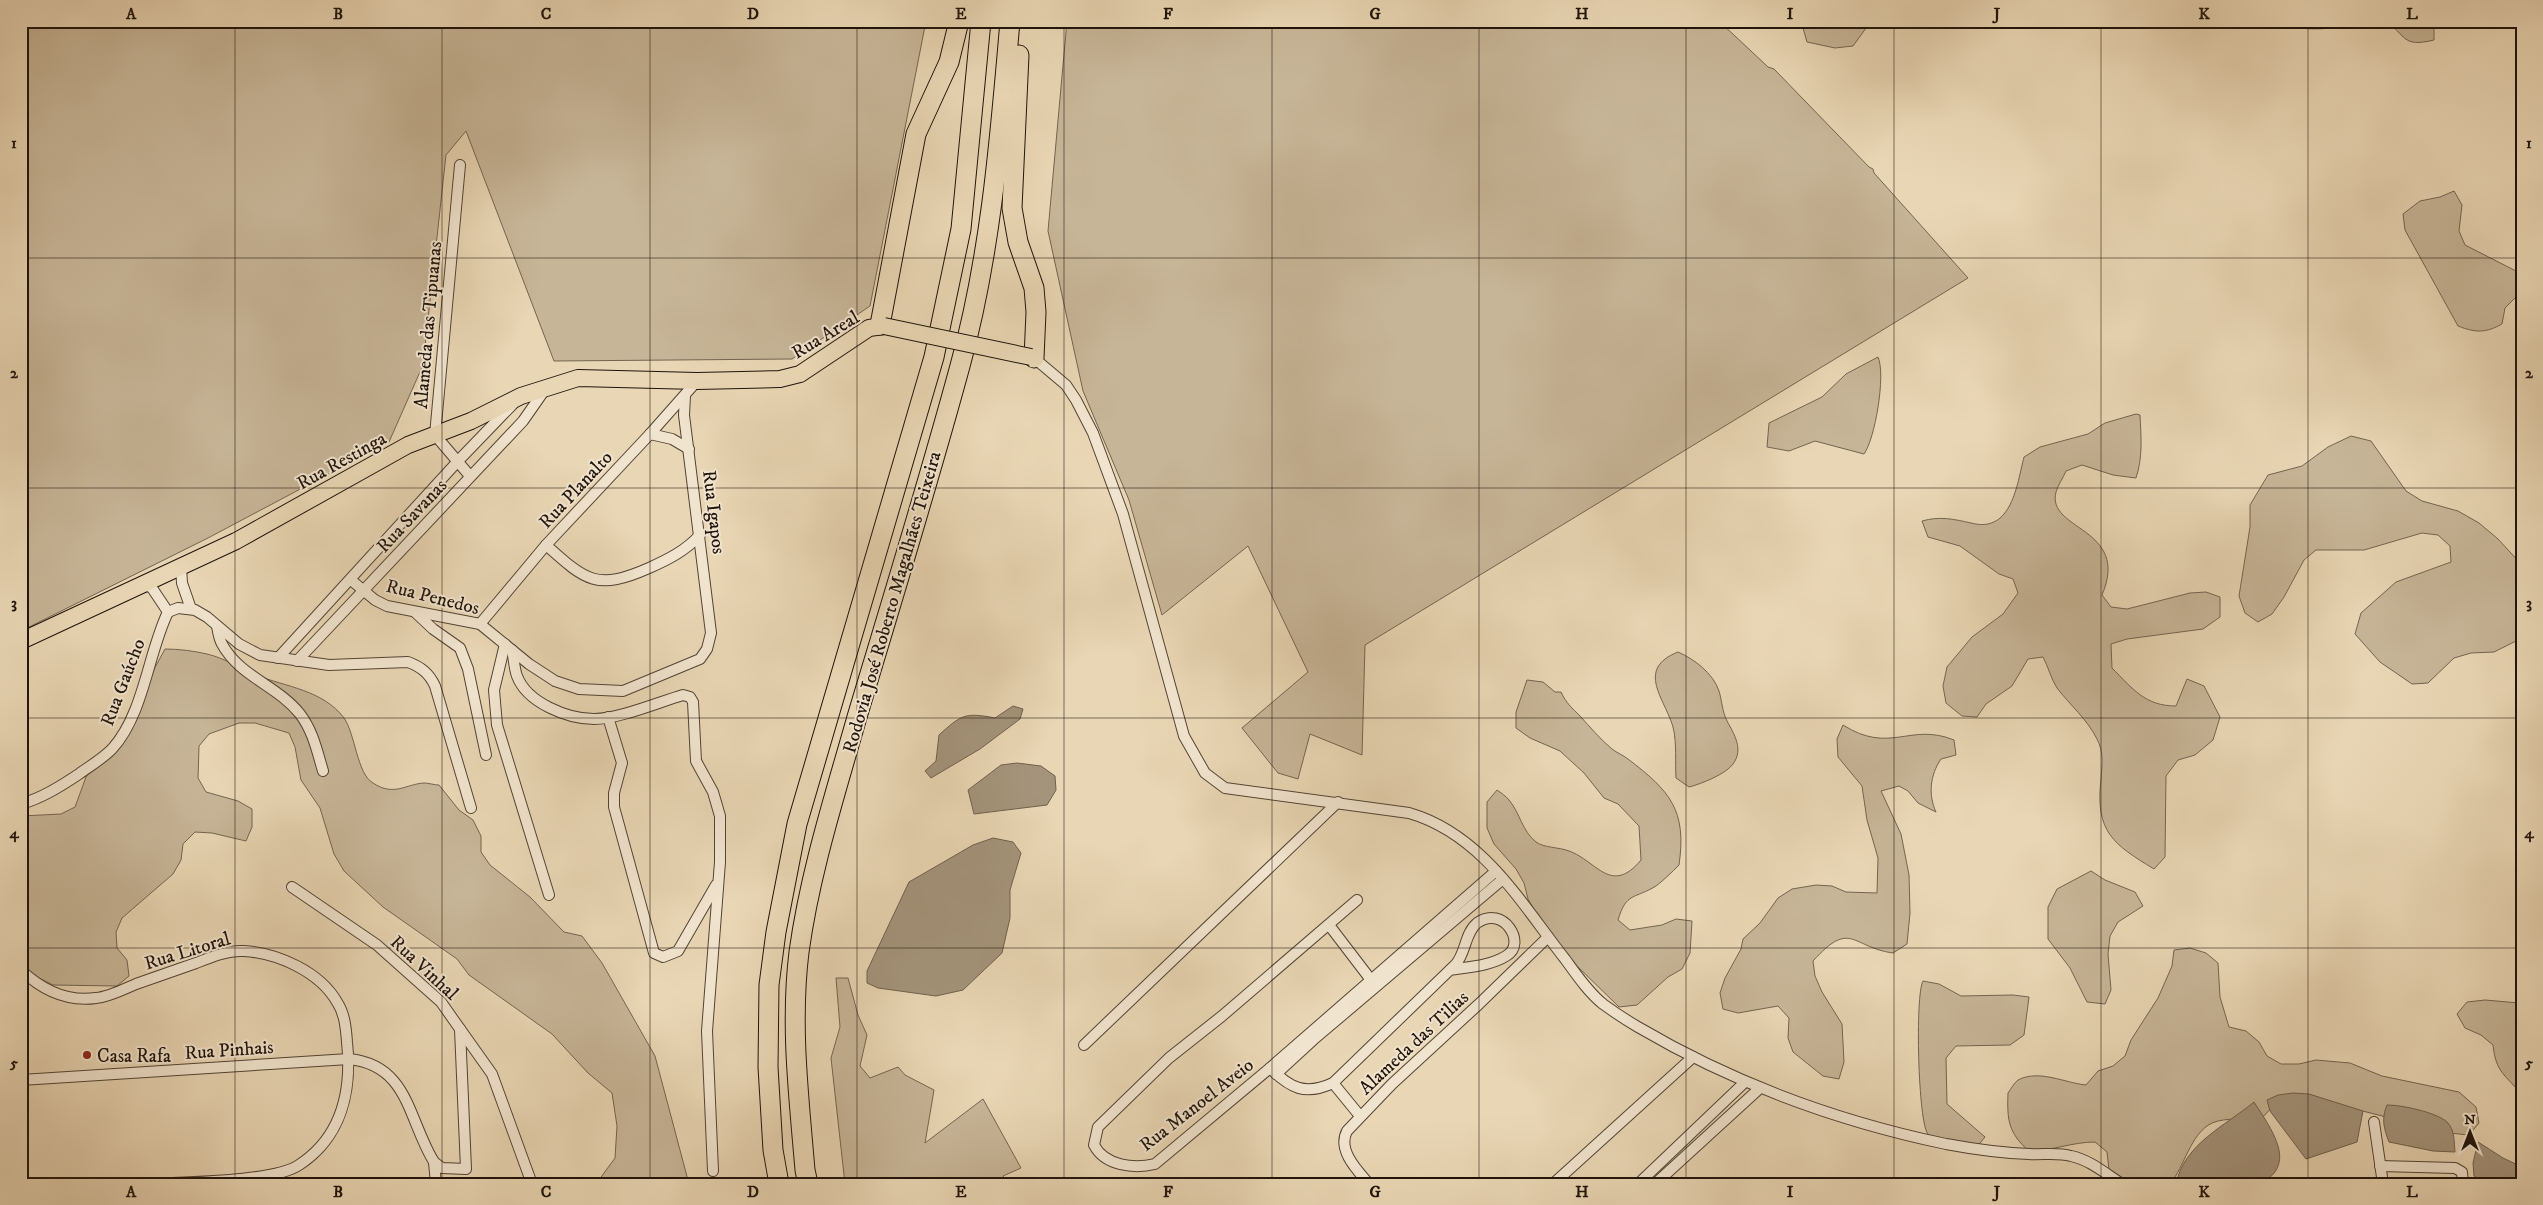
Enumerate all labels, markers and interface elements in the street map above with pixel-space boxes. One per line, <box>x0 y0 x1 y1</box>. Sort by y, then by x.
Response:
text: A <box>125 4 137 24</box>
text: B <box>333 4 343 24</box>
text: C <box>541 4 551 24</box>
text: D <box>747 4 759 24</box>
text: E <box>955 4 967 24</box>
text: F <box>1163 4 1173 24</box>
text: G <box>1369 4 1381 24</box>
text: H <box>1575 4 1589 24</box>
text: I <box>1787 4 1794 24</box>
text: J <box>1992 4 2001 24</box>
text: K <box>2198 4 2210 24</box>
text: L <box>2406 4 2418 24</box>
text: 1 <box>11 133 17 153</box>
text: 1 <box>2526 133 2532 153</box>
street label: Alameda das Tipuanas <box>410 241 447 410</box>
street label: Rua Areal <box>788 306 864 364</box>
text: 2 <box>10 363 19 383</box>
text: 2 <box>2525 363 2534 383</box>
street label: Rua Restinga <box>293 427 391 495</box>
street label: Rua Planalto <box>534 446 618 534</box>
street label: Rodovia José Roberto Magalhães Teixeira <box>838 449 947 756</box>
street label: Rua Igapos <box>697 469 730 555</box>
street label: Rua Savanas <box>372 474 452 558</box>
street label: Rua Penedos <box>384 575 482 620</box>
text: 3 <box>11 593 17 613</box>
text: 3 <box>2526 593 2532 613</box>
street label: Rua Gaúcho <box>96 636 151 730</box>
text: 4 <box>8 823 19 843</box>
text: 4 <box>2523 823 2534 843</box>
street label: Rua Litoral <box>142 927 233 975</box>
street label: Rua Vinhal <box>385 931 463 1005</box>
street label: Alameda das Tilias <box>1354 986 1474 1100</box>
street label: Rua Pinhais <box>184 1036 274 1065</box>
place label: Casa Rafa <box>97 1045 171 1068</box>
marker: Casa Rafa <box>81 1049 93 1061</box>
text: 5 <box>9 1053 18 1073</box>
text: 5 <box>2524 1053 2533 1073</box>
street label: Rua Manoel Aveio <box>1135 1054 1258 1157</box>
north arrow <box>2446 1108 2496 1158</box>
text: N <box>2464 1111 2476 1129</box>
text: A <box>125 1182 137 1202</box>
text: B <box>333 1182 343 1202</box>
text: C <box>541 1182 551 1202</box>
text: D <box>747 1182 759 1202</box>
text: E <box>955 1182 967 1202</box>
text: F <box>1163 1182 1173 1202</box>
text: G <box>1369 1182 1381 1202</box>
text: H <box>1575 1182 1589 1202</box>
text: I <box>1787 1182 1794 1202</box>
text: J <box>1992 1182 2001 1202</box>
text: K <box>2198 1182 2210 1202</box>
text: L <box>2406 1182 2418 1202</box>

